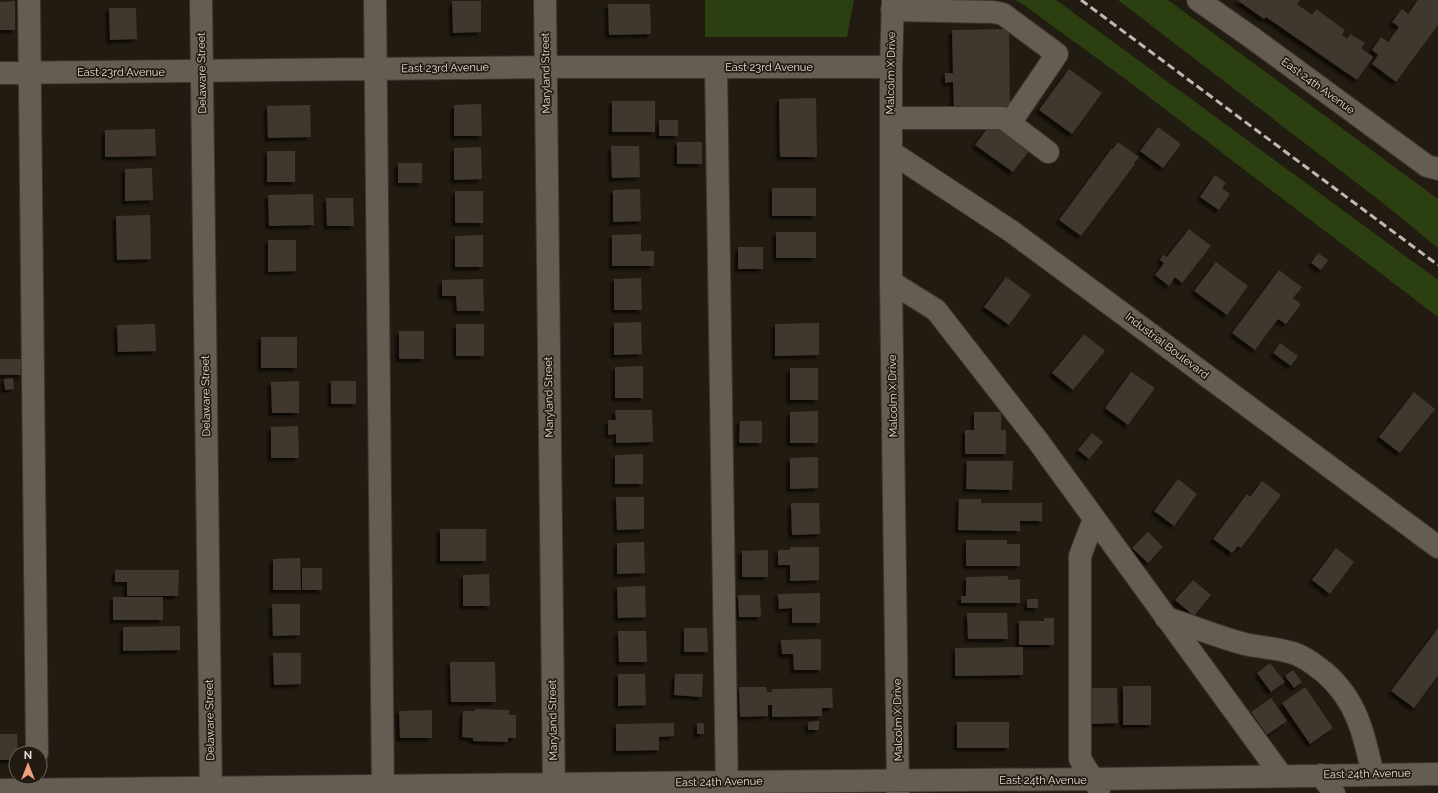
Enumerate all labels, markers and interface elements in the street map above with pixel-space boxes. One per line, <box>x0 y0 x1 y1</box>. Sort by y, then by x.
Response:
street label: Malcolm X Drive <box>884 31 898 114</box>
street label: Delaware Street <box>195 32 209 114</box>
street label: Maryland Street <box>539 32 553 114</box>
street label: East 24th Avenue <box>1279 55 1358 117</box>
street label: East 23rd Avenue <box>401 61 489 75</box>
street label: East 23rd Avenue <box>725 61 813 74</box>
street label: East 23rd Avenue <box>77 66 165 79</box>
street label: Industrial Boulevard <box>1123 310 1211 382</box>
street label: Malcolm X Drive <box>886 354 900 437</box>
street label: Delaware Street <box>199 355 213 437</box>
street label: Maryland Street <box>542 356 556 438</box>
street label: Malcolm X Drive <box>891 678 905 761</box>
street label: Delaware Street <box>203 679 217 761</box>
street label: Maryland Street <box>546 679 560 761</box>
north arrow <box>8 745 48 785</box>
text: N <box>24 749 32 762</box>
street label: East 24th Avenue <box>1323 767 1411 781</box>
street label: East 24th Avenue <box>999 774 1087 787</box>
street label: East 24th Avenue <box>675 775 763 789</box>

